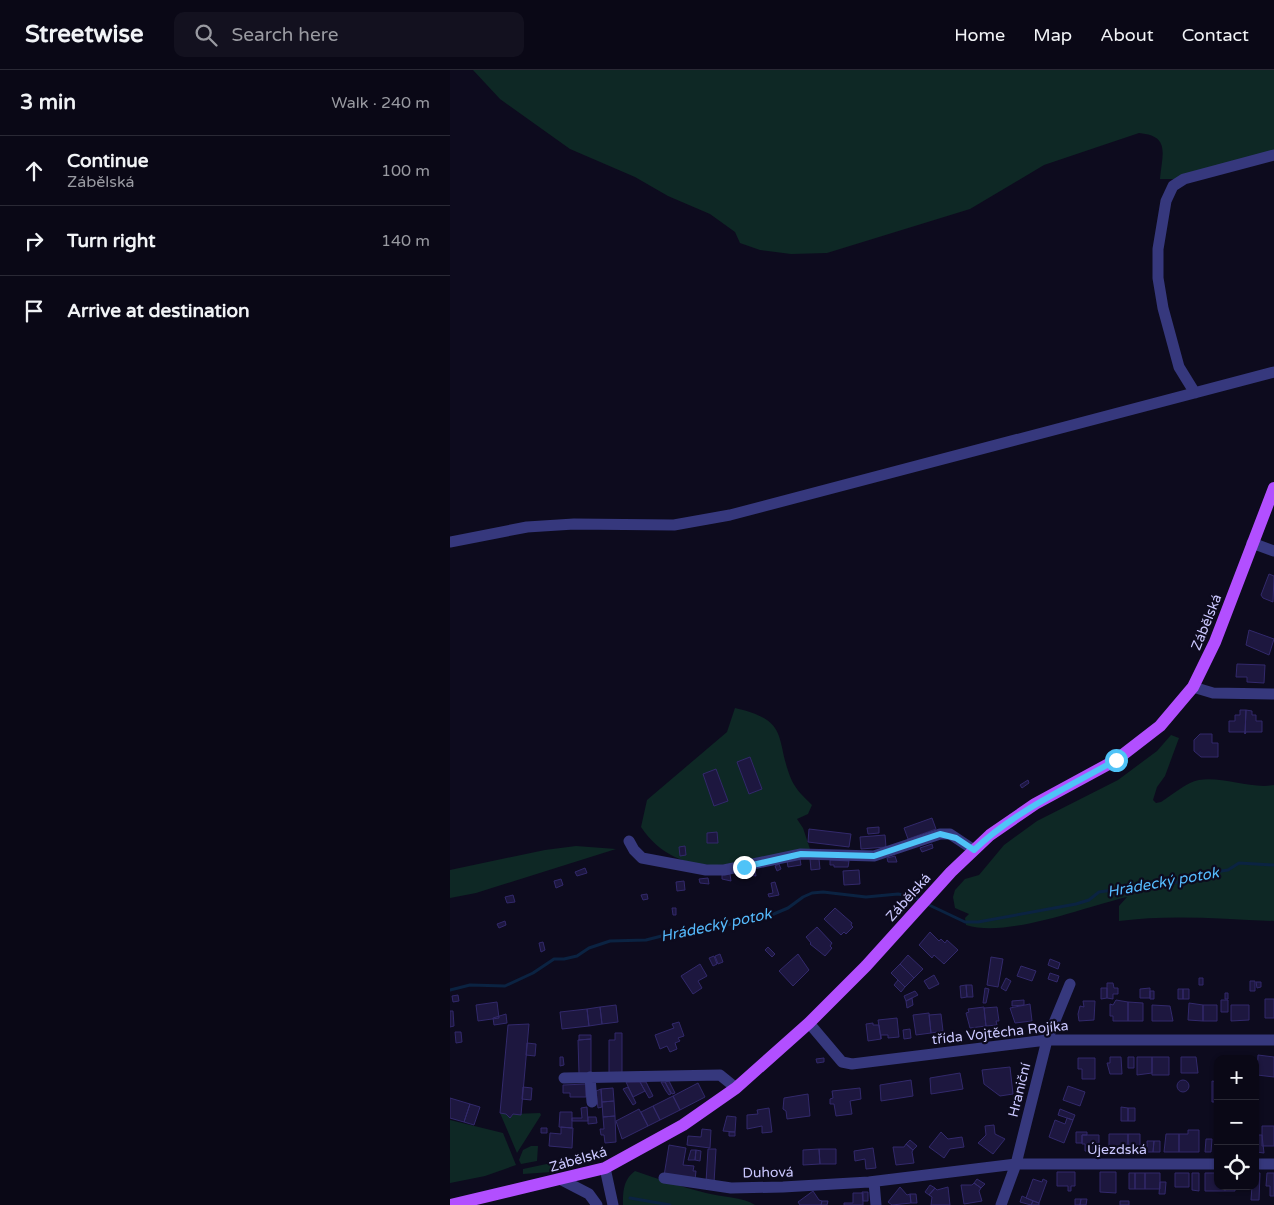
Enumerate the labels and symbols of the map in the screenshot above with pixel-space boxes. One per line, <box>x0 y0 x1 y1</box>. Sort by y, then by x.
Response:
street label: Zábělská <box>1188 592 1225 653</box>
route start <box>1105 749 1128 772</box>
route end <box>733 856 756 879</box>
water label: Hrádecký potok <box>1106 863 1222 901</box>
street label: Zábělská <box>882 870 934 925</box>
water label: Hrádecký potok <box>659 904 775 946</box>
street label: třída Vojtěcha Rojíka <box>931 1017 1069 1048</box>
street label: Hraniční <box>1005 1061 1035 1119</box>
street label: Újezdská <box>1087 1141 1147 1158</box>
street label: Zábělská <box>547 1143 609 1176</box>
street label: Duhová <box>742 1164 794 1181</box>

